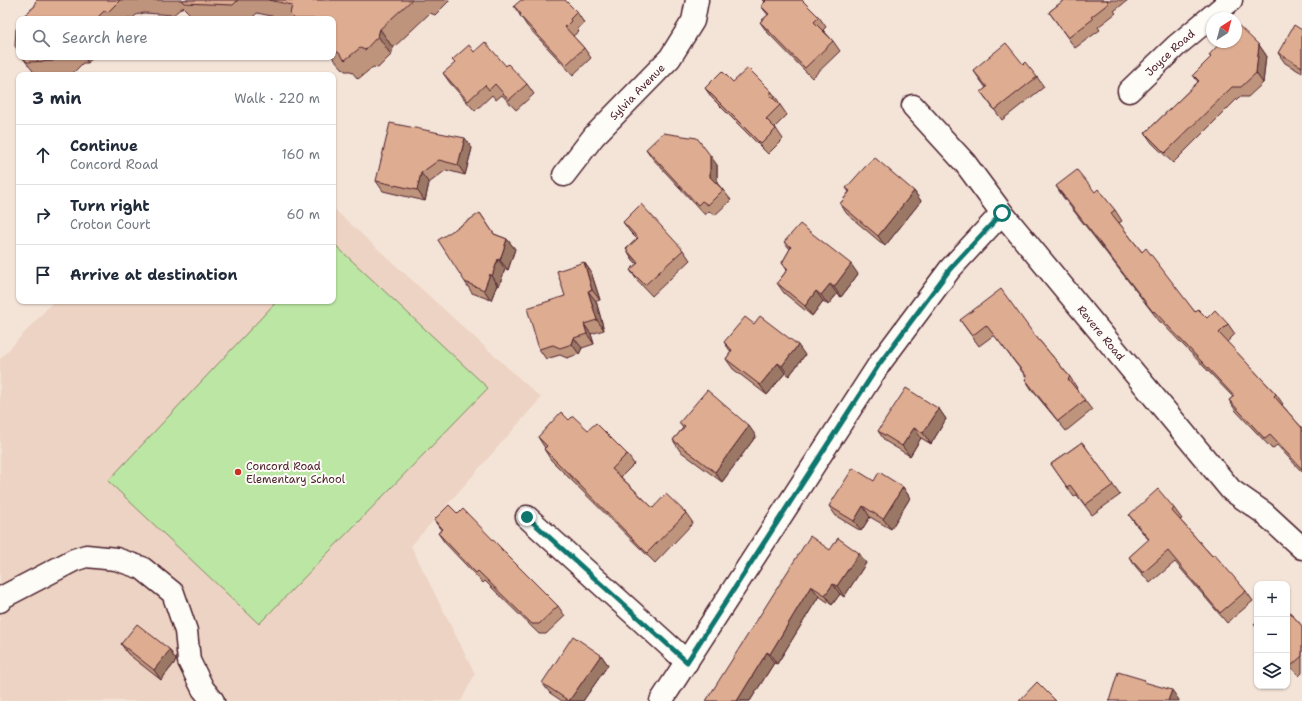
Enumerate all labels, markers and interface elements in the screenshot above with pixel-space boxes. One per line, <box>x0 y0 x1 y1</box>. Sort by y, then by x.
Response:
north arrow <box>1206 12 1242 48</box>
search box <box>16 16 336 60</box>
street label: Joyce Road <box>1142 26 1198 80</box>
icon: search <box>30 27 52 49</box>
text: Search here <box>62 28 148 48</box>
street label: Sylvia Avenue <box>606 61 668 124</box>
text: 3 min <box>32 87 82 109</box>
text: Walk · 220 m <box>234 90 320 107</box>
text: Continue <box>70 136 138 156</box>
icon: ahead <box>32 144 54 166</box>
text: 160 m <box>282 146 320 163</box>
text: Concord Road <box>70 156 158 173</box>
text: Turn right <box>70 196 150 216</box>
icon: right <box>32 204 54 226</box>
route start <box>993 204 1011 222</box>
text: 60 m <box>287 206 320 223</box>
text: Croton Court <box>70 216 151 233</box>
icon: arrive <box>32 264 54 286</box>
text: Arrive at destination <box>70 265 238 285</box>
street label: Revere Road <box>1074 303 1128 364</box>
place label: Concord Road Elementary School <box>246 459 346 487</box>
marker: Concord Road Elementary School <box>233 467 243 477</box>
route end <box>518 508 536 526</box>
map controls <box>1254 581 1290 689</box>
button: + <box>1254 581 1290 617</box>
button: − <box>1254 617 1290 653</box>
button: layers <box>1254 653 1290 689</box>

